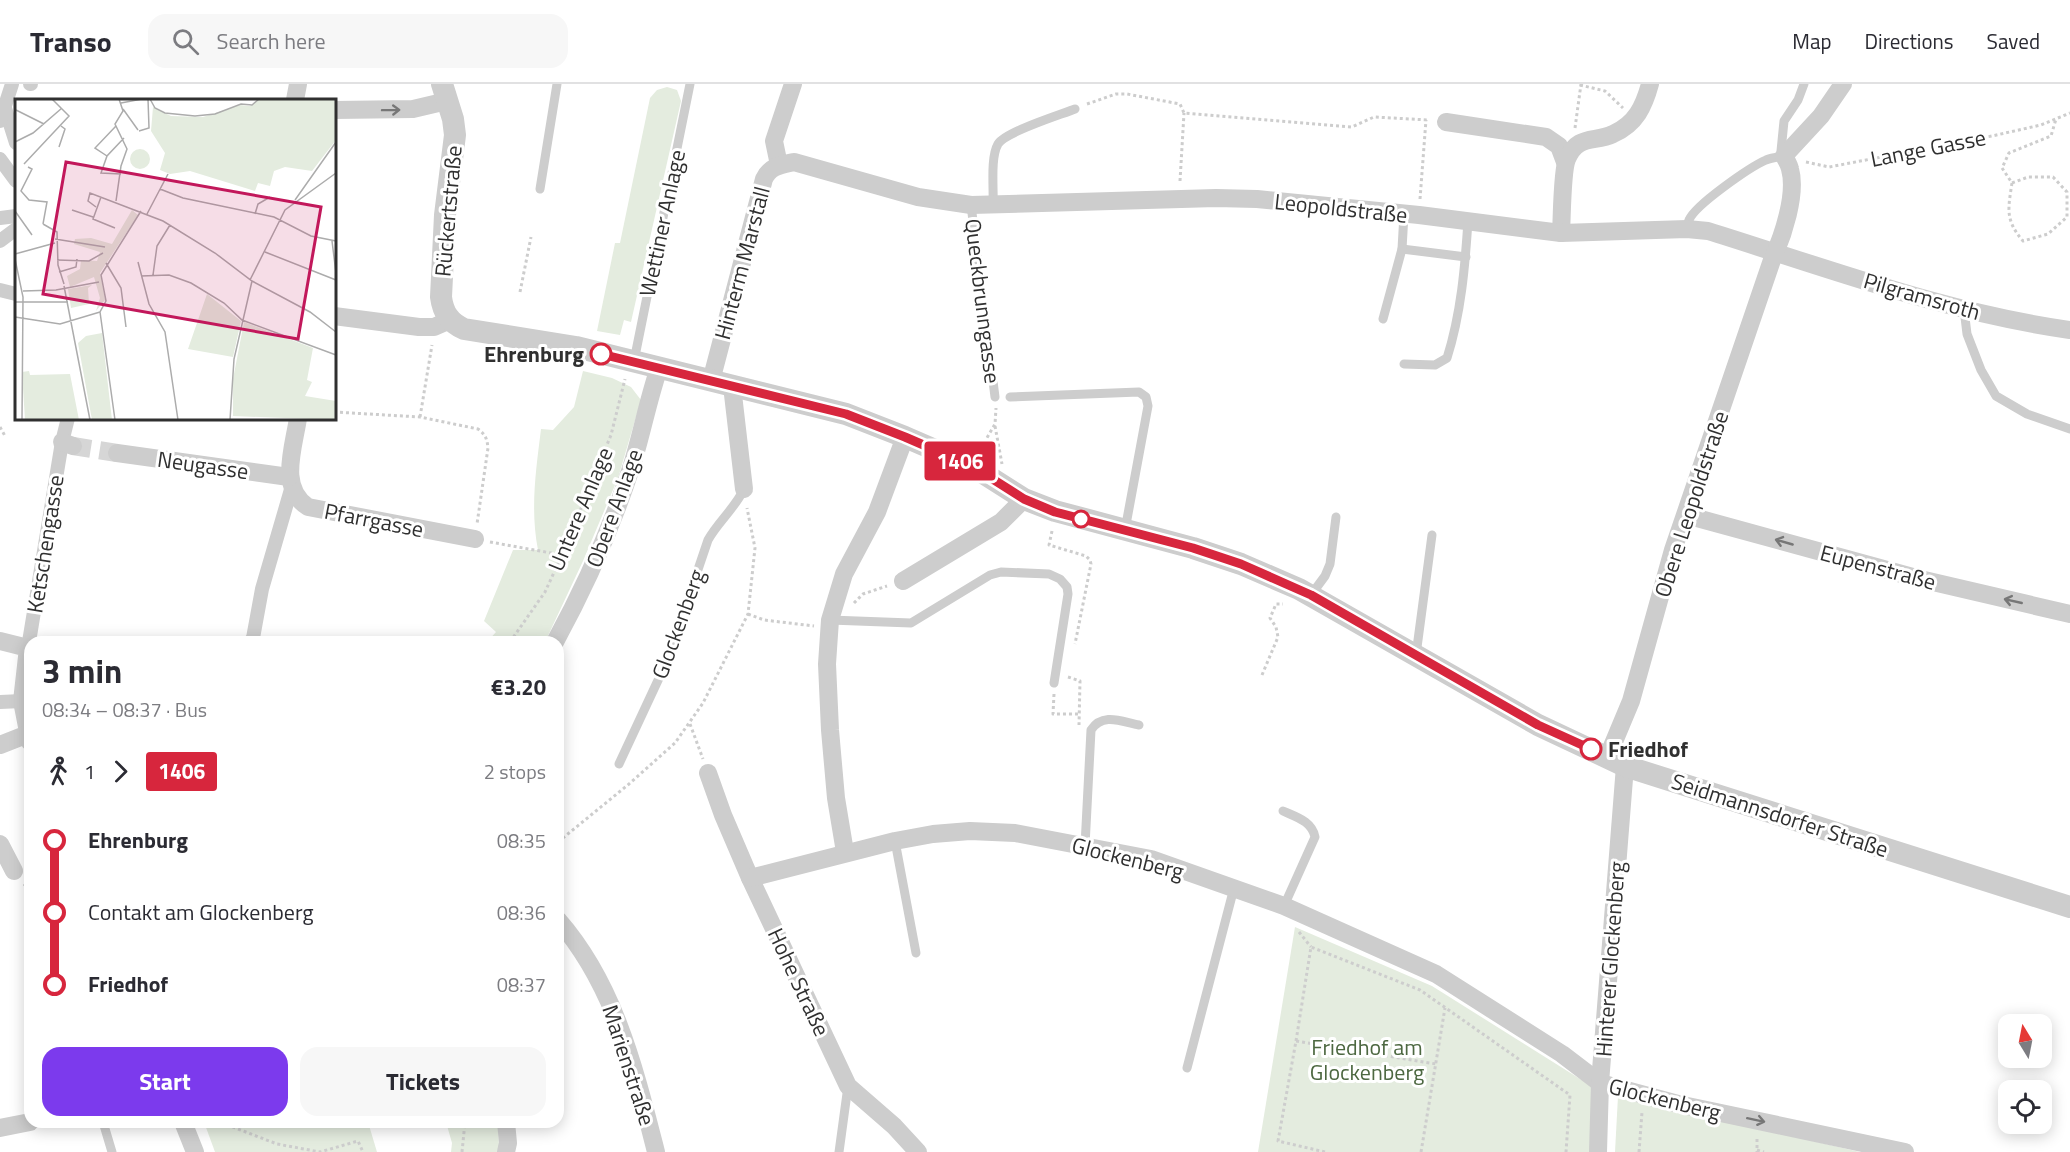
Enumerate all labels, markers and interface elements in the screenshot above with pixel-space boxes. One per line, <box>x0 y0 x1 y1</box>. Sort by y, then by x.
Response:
search box <box>148 14 568 68</box>
text: Transo <box>30 20 112 63</box>
text: Search here <box>217 24 326 58</box>
icon: search <box>169 25 202 58</box>
text: Map <box>1792 25 1832 57</box>
text: Directions <box>1865 25 1954 57</box>
text: Saved <box>1987 25 2040 57</box>
inset map <box>15 99 336 420</box>
one-way arrow <box>381 104 401 116</box>
street label: Lange Gasse <box>1867 120 1989 176</box>
street label: Rückertstraße <box>425 144 471 278</box>
street label: Wettiner Anlage <box>630 147 694 299</box>
street label: Hinterm Marstall <box>705 183 779 343</box>
street label: Leopoldstraße <box>1273 184 1409 232</box>
street label: Queckbrunngasse <box>956 217 1010 385</box>
street label: Pilgramsroth <box>1860 263 1984 329</box>
place label: Ehrenburg <box>484 337 584 371</box>
marker: Ehrenburg <box>590 343 612 365</box>
street label: Obere Leopoldstraße <box>1645 407 1737 601</box>
street label: Neugasse <box>155 442 251 488</box>
street label: Untere Anlage <box>539 442 621 576</box>
line badge: 1406 <box>918 442 1002 481</box>
street label: Obere Anlage <box>577 444 651 572</box>
text: 1406 <box>936 445 984 477</box>
street label: Ketschengasse <box>17 472 73 616</box>
street label: Pfarrgasse <box>322 494 426 546</box>
unlabelled marker <box>1072 510 1090 528</box>
one-way arrow <box>1775 535 1794 547</box>
street label: Eupenstraße <box>1816 535 1940 599</box>
street label: Glockenberg <box>642 564 714 684</box>
one-way arrow <box>2004 595 2023 607</box>
text: 3 min <box>42 646 122 696</box>
text: €3.20 <box>491 670 546 704</box>
text: 08:34 – 08:37 · Bus <box>42 694 207 725</box>
place label: Friedhof <box>1608 732 1688 766</box>
marker: Friedhof <box>1580 738 1602 760</box>
icon: walk <box>42 755 75 788</box>
icon: forward <box>104 755 137 788</box>
text: 1406 <box>158 755 205 787</box>
text: 1 <box>84 756 95 787</box>
text: 2 stops <box>484 756 546 787</box>
street label: Seidmannsdorfer Straße <box>1667 764 1893 866</box>
text: Ehrenburg <box>88 823 188 857</box>
text: 08:35 <box>497 825 546 856</box>
street label: Glockenberg <box>1068 828 1188 888</box>
street label: Hinterer Glockenberg <box>1586 860 1634 1058</box>
text: Contakt am Glockenberg <box>88 895 314 929</box>
text: 08:36 <box>497 897 546 928</box>
street label: Hohe Straße <box>759 922 839 1042</box>
text: Friedhof <box>88 967 168 1001</box>
text: 08:37 <box>497 969 546 1000</box>
street label: Marienstraße <box>593 1000 665 1130</box>
north arrow <box>1998 1014 2052 1068</box>
map controls <box>1998 1014 2052 1134</box>
park label: Friedhof am Glockenberg <box>1310 1030 1424 1089</box>
button: Start <box>42 1047 288 1116</box>
button: Tickets <box>300 1047 546 1116</box>
street label: Glockenberg <box>1605 1069 1725 1129</box>
button: locate <box>1998 1080 2052 1134</box>
one-way arrow <box>1746 1115 1765 1127</box>

